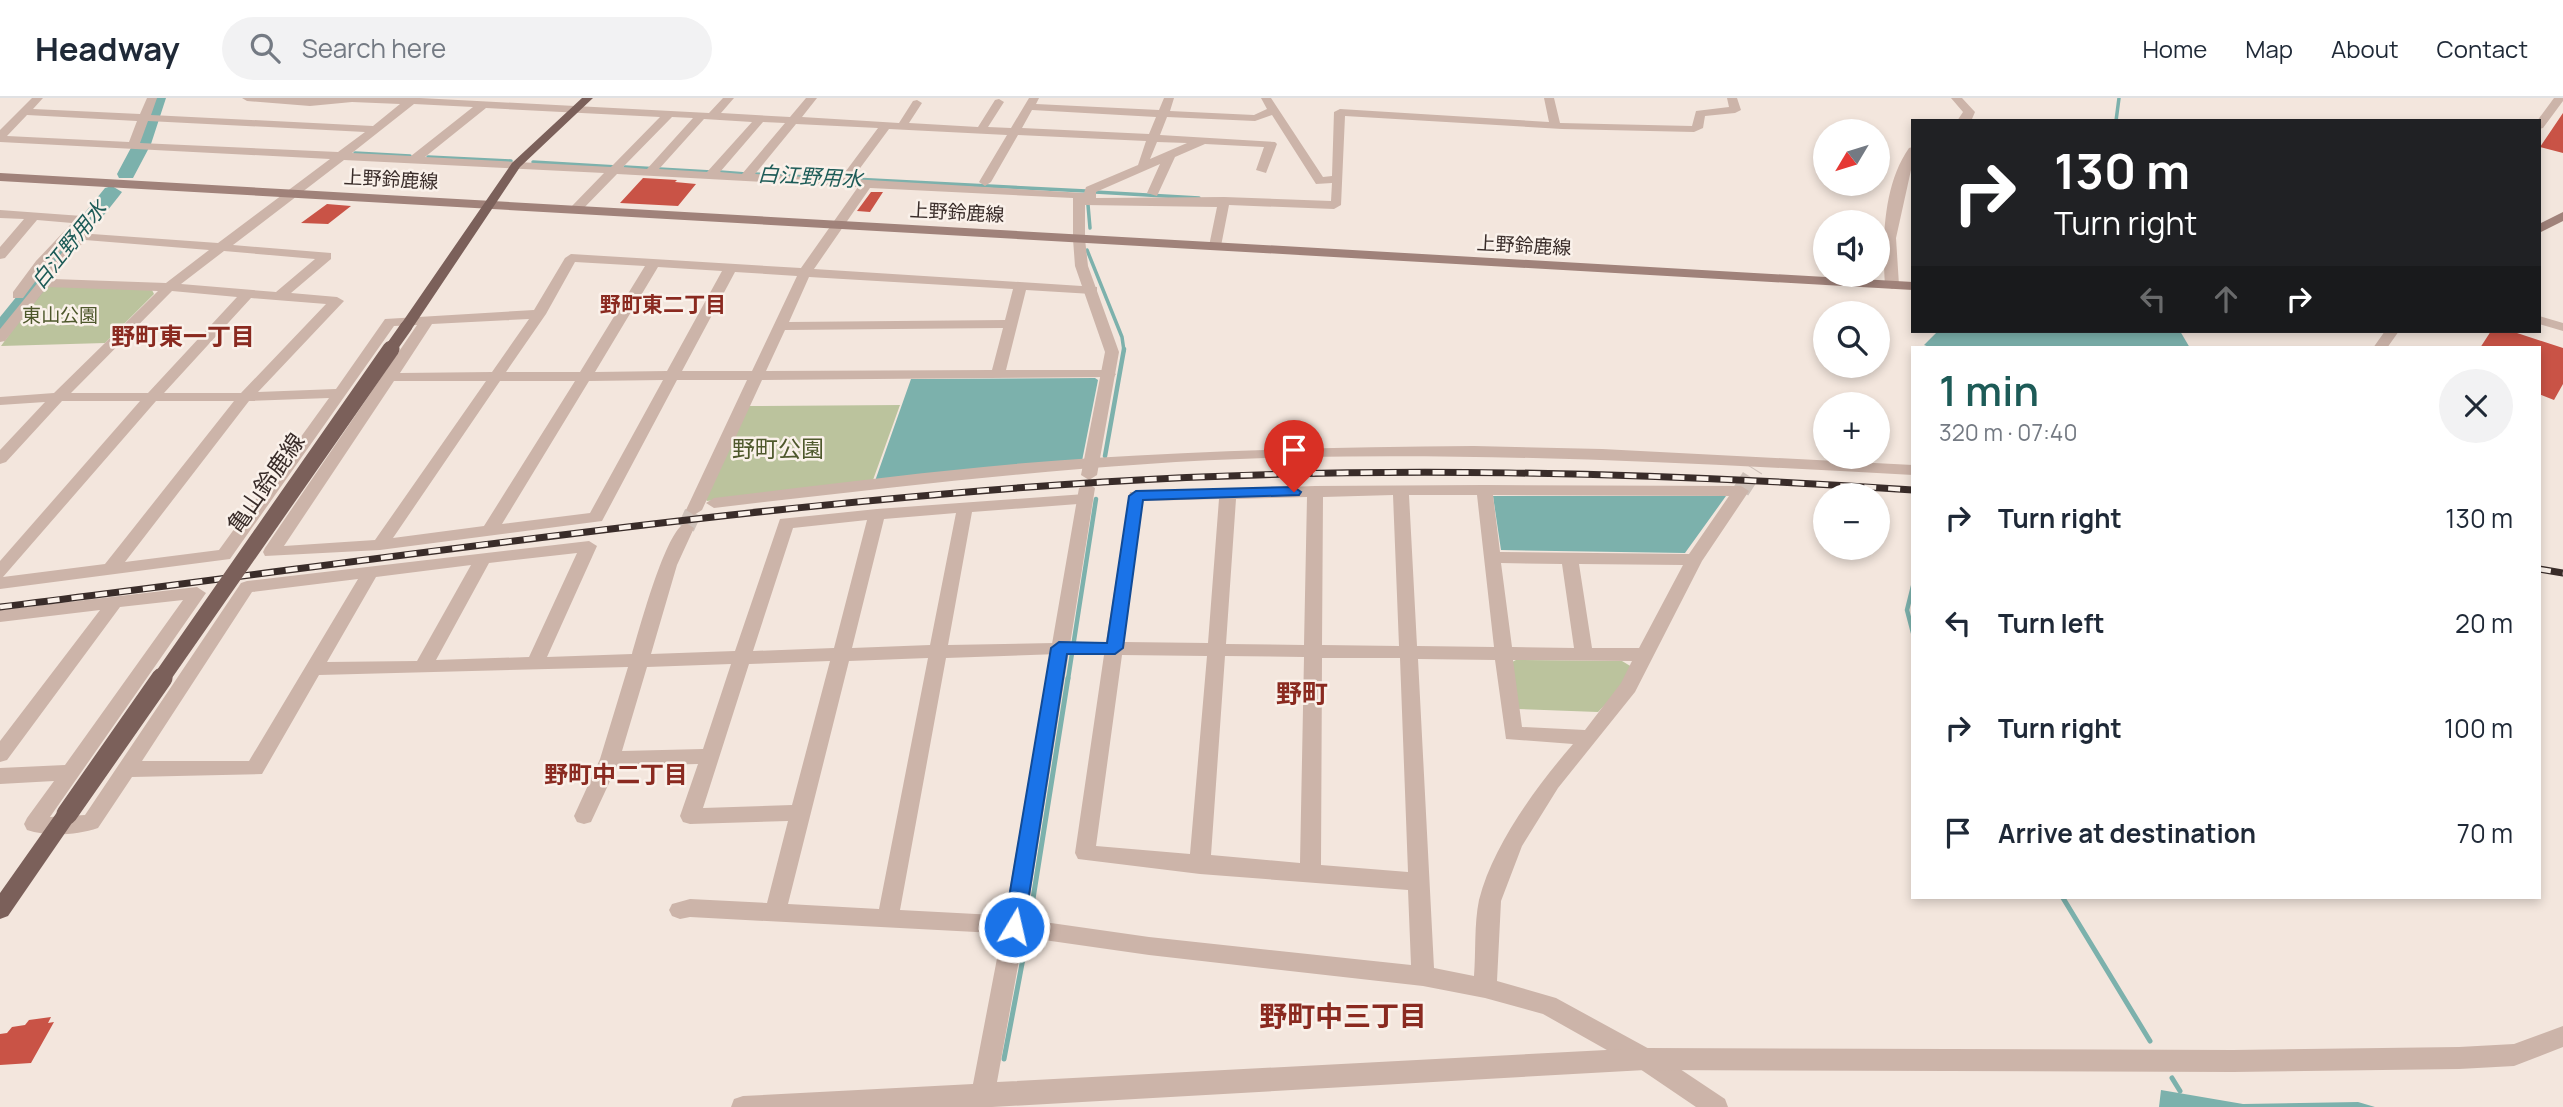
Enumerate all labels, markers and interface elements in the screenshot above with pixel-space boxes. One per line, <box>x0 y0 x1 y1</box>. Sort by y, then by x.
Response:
search box <box>222 17 712 80</box>
text: Headway <box>35 26 180 71</box>
icon: search <box>246 29 284 67</box>
text: Search here <box>302 30 446 66</box>
text: Home <box>2142 32 2207 65</box>
text: Map <box>2245 32 2293 65</box>
text: About <box>2331 32 2399 65</box>
text: Contact <box>2437 32 2528 65</box>
north arrow <box>1813 119 1890 196</box>
map controls <box>1813 119 1890 560</box>
text: 130 m <box>2054 137 2190 204</box>
icon: right <box>1939 147 2030 238</box>
water label: 白江野用水 <box>757 159 865 193</box>
street label: 上野鈴鹿線 <box>343 164 439 194</box>
water label: 白江野用水 <box>24 193 113 294</box>
street label: 上野鈴鹿線 <box>909 197 1005 227</box>
text: Turn right <box>2054 201 2197 245</box>
button: sound <box>1813 210 1890 287</box>
street label: 上野鈴鹿線 <box>1476 230 1572 260</box>
icon: left <box>2134 280 2172 318</box>
icon: ahead <box>2207 280 2245 318</box>
icon: right <box>2280 280 2318 318</box>
district label: 野町東二丁目 <box>600 290 726 318</box>
button: search <box>1813 301 1890 378</box>
park label: 東山公園 <box>22 302 98 328</box>
district label: 野町東一丁目 <box>111 319 255 352</box>
text: 1 min <box>1939 361 2039 419</box>
button: close <box>2439 369 2513 443</box>
button: + <box>1813 392 1890 469</box>
text: 320 m · 07:40 <box>1939 416 2077 448</box>
pin <box>1264 420 1324 492</box>
street label: 亀山鈴鹿線 <box>219 426 311 539</box>
icon: arrive <box>1275 431 1313 469</box>
park label: 野町公園 <box>732 432 824 464</box>
button: − <box>1813 483 1890 560</box>
icon: right <box>1939 499 1977 537</box>
text: Turn right <box>1998 500 2122 536</box>
text: 130 m <box>2445 500 2513 536</box>
icon: left <box>1939 604 1977 642</box>
text: Turn left <box>1998 605 2105 641</box>
text: 20 m <box>2455 605 2513 641</box>
district label: 野町 <box>1276 675 1328 711</box>
icon: right <box>1939 709 1977 747</box>
text: Turn right <box>1998 710 2122 746</box>
text: 100 m <box>2444 710 2513 746</box>
district label: 野町中二丁目 <box>544 757 688 790</box>
icon: arrive <box>1939 814 1977 852</box>
text: Arrive at destination <box>1998 815 2256 851</box>
text: 70 m <box>2457 815 2513 851</box>
position arrow <box>977 890 1051 964</box>
district label: 野町中三丁目 <box>1259 996 1427 1034</box>

